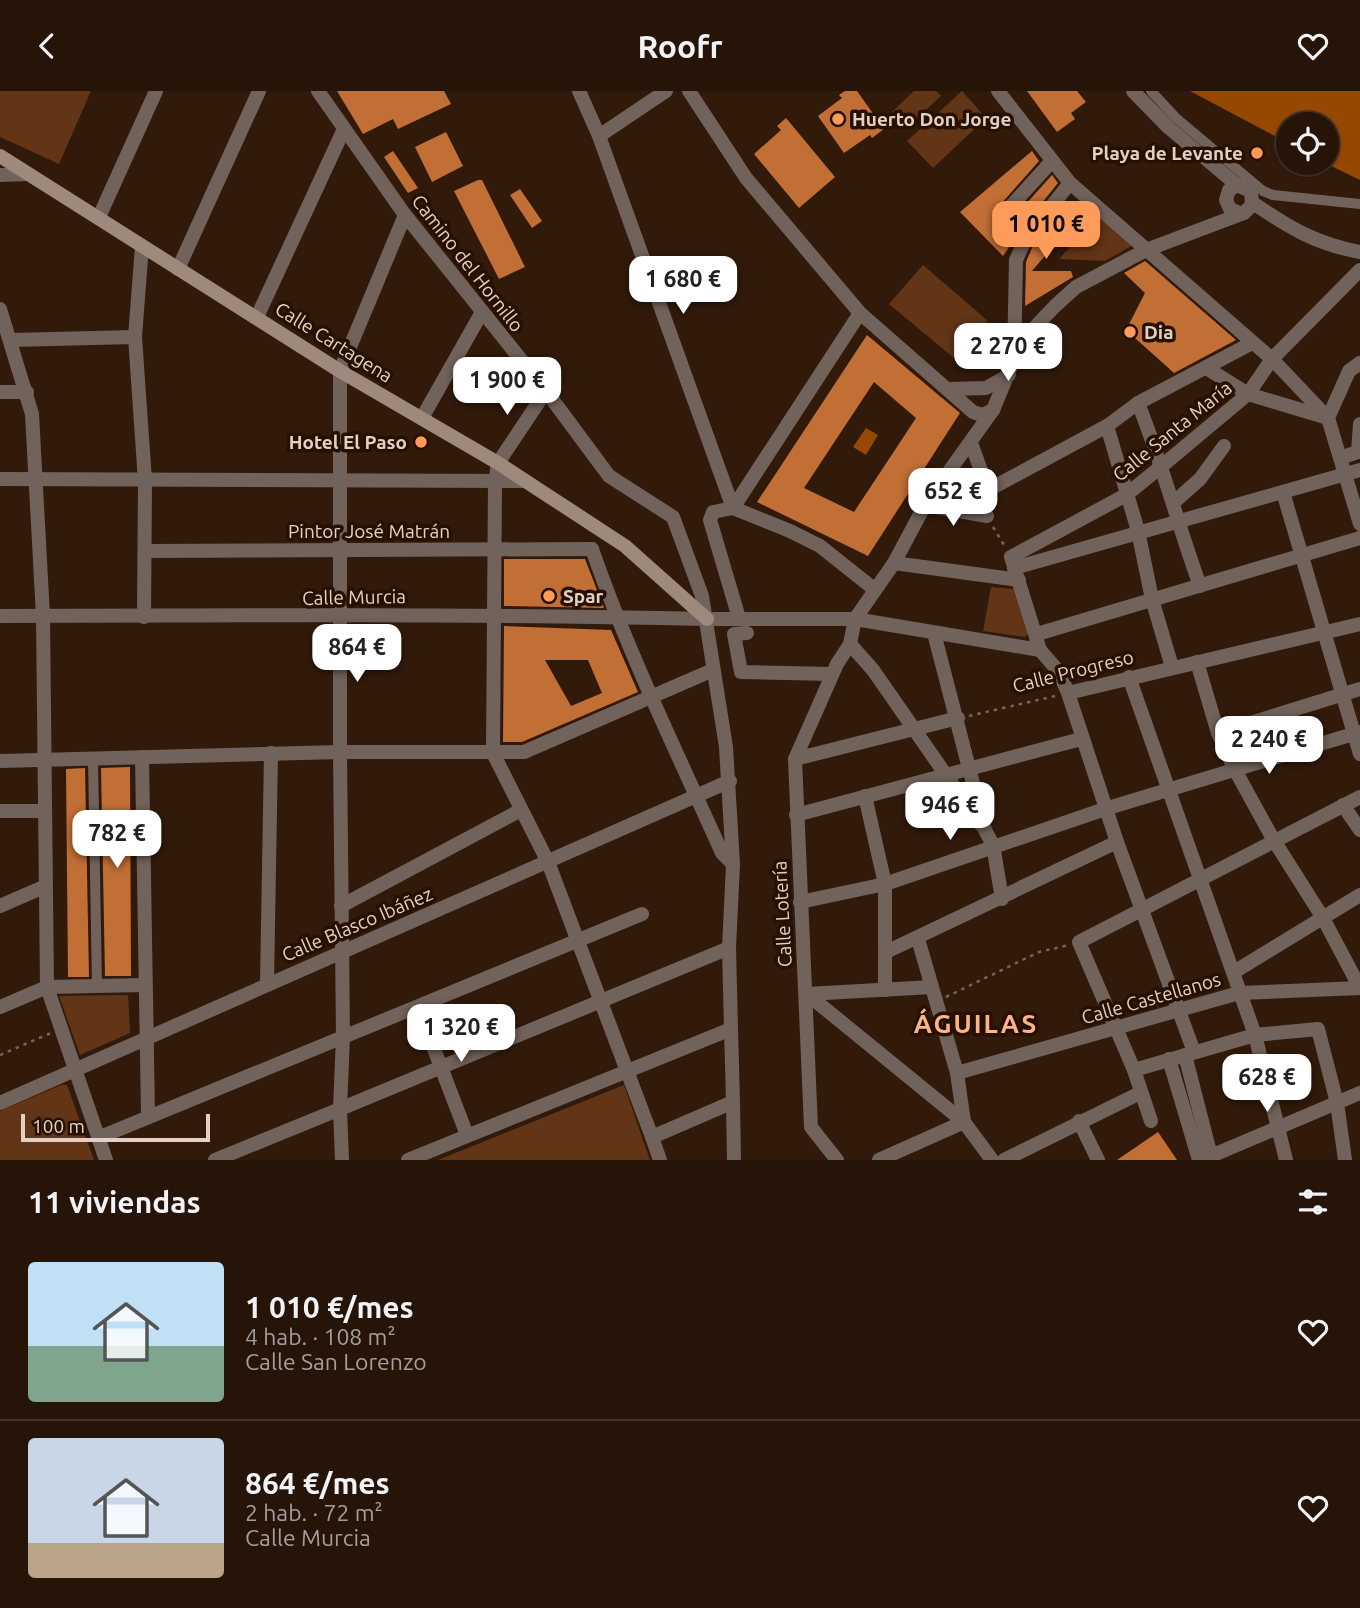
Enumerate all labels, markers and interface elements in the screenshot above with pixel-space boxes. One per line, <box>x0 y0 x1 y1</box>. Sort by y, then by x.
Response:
icon: back <box>28 27 66 65</box>
icon: heart <box>1294 27 1332 65</box>
text: Roofr <box>637 28 723 64</box>
place label: Huerto Don Jorge <box>852 108 1012 130</box>
marker: Huerto Don Jorge <box>830 111 846 127</box>
map controls <box>1276 112 1339 175</box>
button: locate <box>1276 112 1339 175</box>
place label: Playa de Levante <box>1092 142 1243 164</box>
marker: Playa de Levante <box>1249 145 1265 161</box>
street label: Camino del Hornillo <box>408 190 528 336</box>
pin: 1 010 € <box>981 201 1111 261</box>
text: 1 010 € <box>1008 211 1084 236</box>
pin: 1 680 € <box>618 257 748 316</box>
text: 1 680 € <box>645 266 721 291</box>
street label: Calle Cartagena <box>271 297 397 387</box>
place label: Dia <box>1144 321 1173 343</box>
pin: 2 270 € <box>943 323 1073 383</box>
marker: Dia <box>1122 324 1138 340</box>
text: 2 270 € <box>970 333 1046 358</box>
pin: 1 900 € <box>442 357 572 417</box>
text: 1 900 € <box>469 367 545 392</box>
street label: Calle Santa María <box>1108 376 1236 486</box>
place label: Hotel El Paso <box>289 431 407 453</box>
marker: Hotel El Paso <box>413 434 429 450</box>
pin: 652 € <box>904 469 1002 528</box>
text: 652 € <box>924 478 982 503</box>
street label: Pintor José Matrán <box>288 520 450 542</box>
street label: Calle Murcia <box>302 585 406 609</box>
place label: Spar <box>563 585 603 607</box>
marker: Spar <box>541 588 557 604</box>
pin: 864 € <box>308 625 406 684</box>
text: 864 € <box>328 634 386 659</box>
street label: Calle Progreso <box>1010 645 1136 697</box>
pin: 2 240 € <box>1204 717 1334 776</box>
text: 2 240 € <box>1231 726 1307 751</box>
pin: 946 € <box>901 783 999 842</box>
text: 946 € <box>921 792 979 817</box>
pin: 782 € <box>68 811 166 870</box>
text: 782 € <box>88 820 146 845</box>
street label: Calle Lotería <box>768 860 796 968</box>
street label: Calle Blasco Ibáñez <box>278 882 436 966</box>
street label: Calle Castellanos <box>1079 968 1223 1028</box>
pin: 1 320 € <box>396 1005 526 1064</box>
district label: ÁGUILAS <box>914 1008 1038 1038</box>
text: 1 320 € <box>423 1014 499 1039</box>
pin: 628 € <box>1218 1055 1316 1114</box>
text: 628 € <box>1238 1064 1296 1089</box>
scale bar <box>21 1111 210 1143</box>
text: 100 m <box>32 1115 85 1137</box>
icon: filters <box>1294 1183 1332 1221</box>
text: 11 viviendas <box>28 1185 201 1219</box>
icon: home <box>84 1290 168 1374</box>
text: 1 010 €/mes <box>245 1290 414 1324</box>
icon: heart <box>1294 1313 1332 1351</box>
text: 4 hab. · 108 m² <box>245 1324 396 1349</box>
text: Calle San Lorenzo <box>245 1349 427 1374</box>
icon: home <box>84 1466 168 1550</box>
text: 864 €/mes <box>245 1466 390 1500</box>
icon: heart <box>1294 1489 1332 1527</box>
text: 2 hab. · 72 m² <box>245 1500 383 1525</box>
text: Calle Murcia <box>245 1525 371 1550</box>

